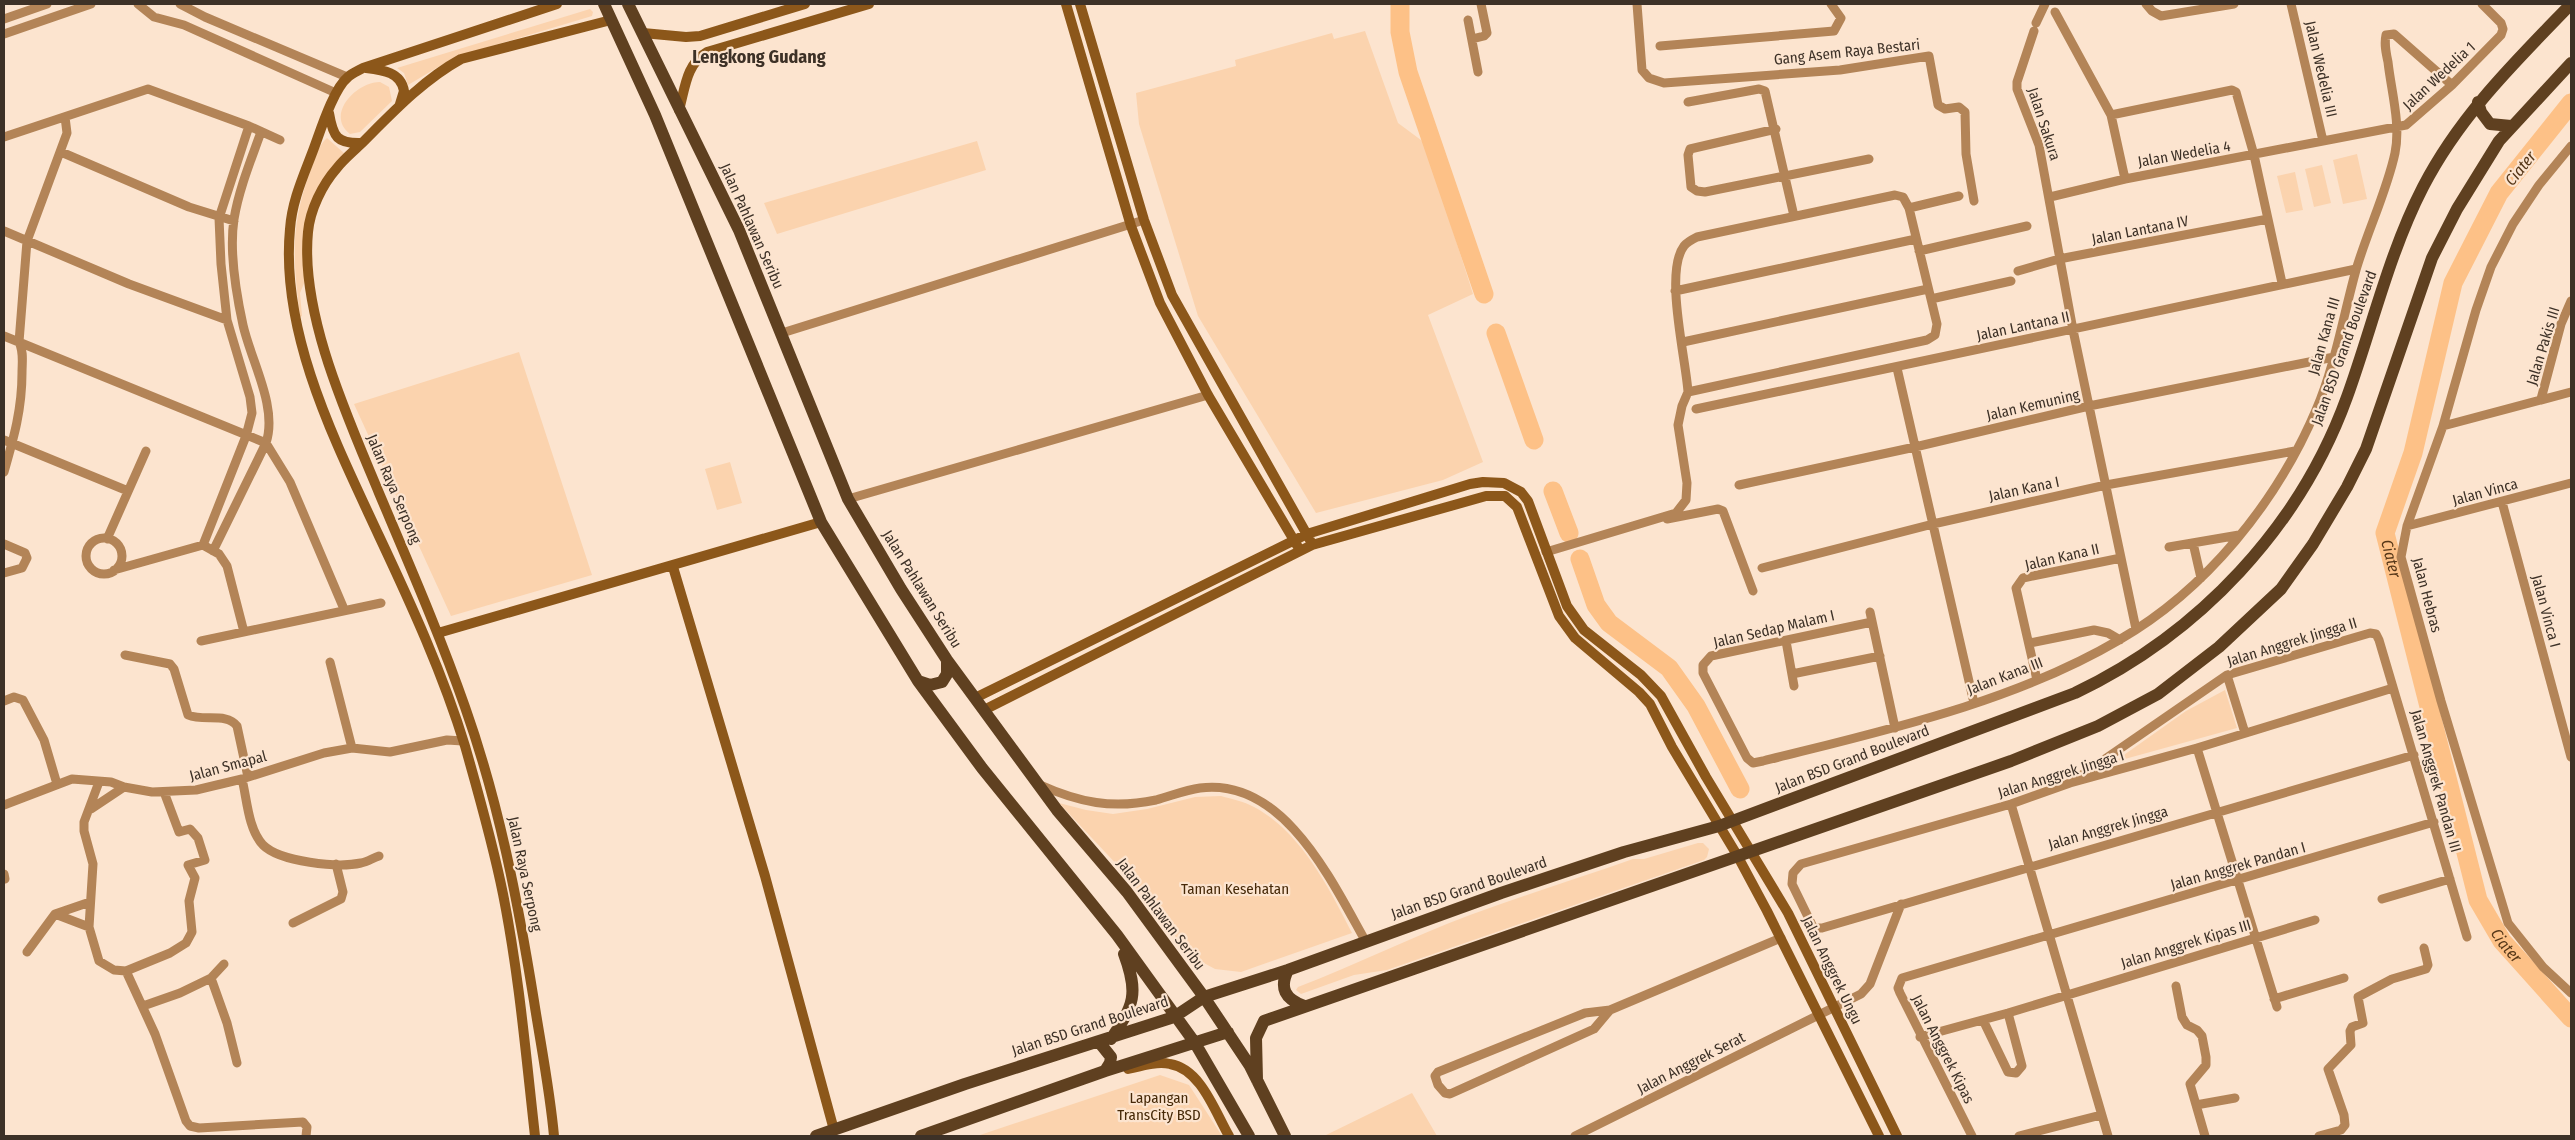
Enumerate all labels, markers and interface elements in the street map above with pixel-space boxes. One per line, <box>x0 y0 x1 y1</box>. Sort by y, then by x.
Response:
street label: Jalan Wedelia III <box>2301 19 2341 119</box>
street label: Gang Asem Raya Bestari <box>1773 35 1921 69</box>
street label: Jalan Wedelia 1 <box>2399 38 2479 114</box>
district label: Lengkong Gudang <box>692 46 826 68</box>
street label: Jalan Sakura <box>2024 85 2064 163</box>
street label: Jalan Wedelia 4 <box>2136 137 2232 171</box>
water label: Ciater <box>2501 147 2540 189</box>
street label: Jalan Pahlawan Seribu <box>716 160 788 292</box>
street label: Jalan Lantana IV <box>2090 212 2190 248</box>
street label: Jalan BSD Grand Boulevard <box>2308 268 2380 428</box>
street label: Jalan Kana III <box>2304 295 2344 377</box>
street label: Jalan Pakis III <box>2523 305 2563 387</box>
street label: Jalan Lantana II <box>1975 307 2071 345</box>
street label: Jalan Kemuning <box>1985 386 2081 424</box>
street label: Jalan Raya Serpong <box>363 431 425 547</box>
street label: Jalan Kana I <box>1987 473 2061 505</box>
street label: Jalan Vinca <box>2450 475 2520 509</box>
street label: Jalan Pahlawan Seribu <box>878 527 966 651</box>
water label: Ciater <box>2377 538 2405 580</box>
street label: Jalan Kana II <box>2023 540 2101 574</box>
street label: Jalan Hebras <box>2408 556 2446 634</box>
street label: Jalan Vinca I <box>2528 573 2564 649</box>
street label: Jalan Sedap Malam I <box>1712 606 1836 652</box>
street label: Jalan Anggrek Jingga II <box>2225 614 2359 670</box>
street label: Jalan Kana III <box>1965 653 2045 699</box>
street label: Jalan Anggrek Pandan III <box>2407 708 2465 854</box>
street label: Jalan BSD Grand Boulevard <box>1772 721 1932 797</box>
street label: Jalan Anggrek Jingga I <box>1996 746 2126 802</box>
street label: Jalan Smapal <box>187 747 269 785</box>
street label: Jalan Anggrek Jingga <box>2046 802 2170 854</box>
street label: Jalan Raya Serpong <box>504 815 546 933</box>
street label: Jalan Anggrek Pandan I <box>2168 838 2308 894</box>
street label: Jalan BSD Grand Boulevard <box>1389 853 1549 923</box>
street label: Jalan Pahlawan Seribu <box>1113 854 1209 974</box>
park label: Taman Kesehatan <box>1181 880 1289 898</box>
street label: Jalan Anggrek Ungu <box>1798 913 1866 1027</box>
street label: Jalan Anggrek Kipas III <box>2119 916 2253 972</box>
water label: Ciater <box>2487 925 2526 967</box>
street label: Jalan BSD Grand Boulevard <box>1009 992 1171 1060</box>
street label: Jalan Anggrek Kipas <box>1908 992 1978 1106</box>
street label: Jalan Anggrek Serat <box>1634 1028 1748 1098</box>
park label: Lapangan TransCity BSD <box>1117 1089 1201 1124</box>

